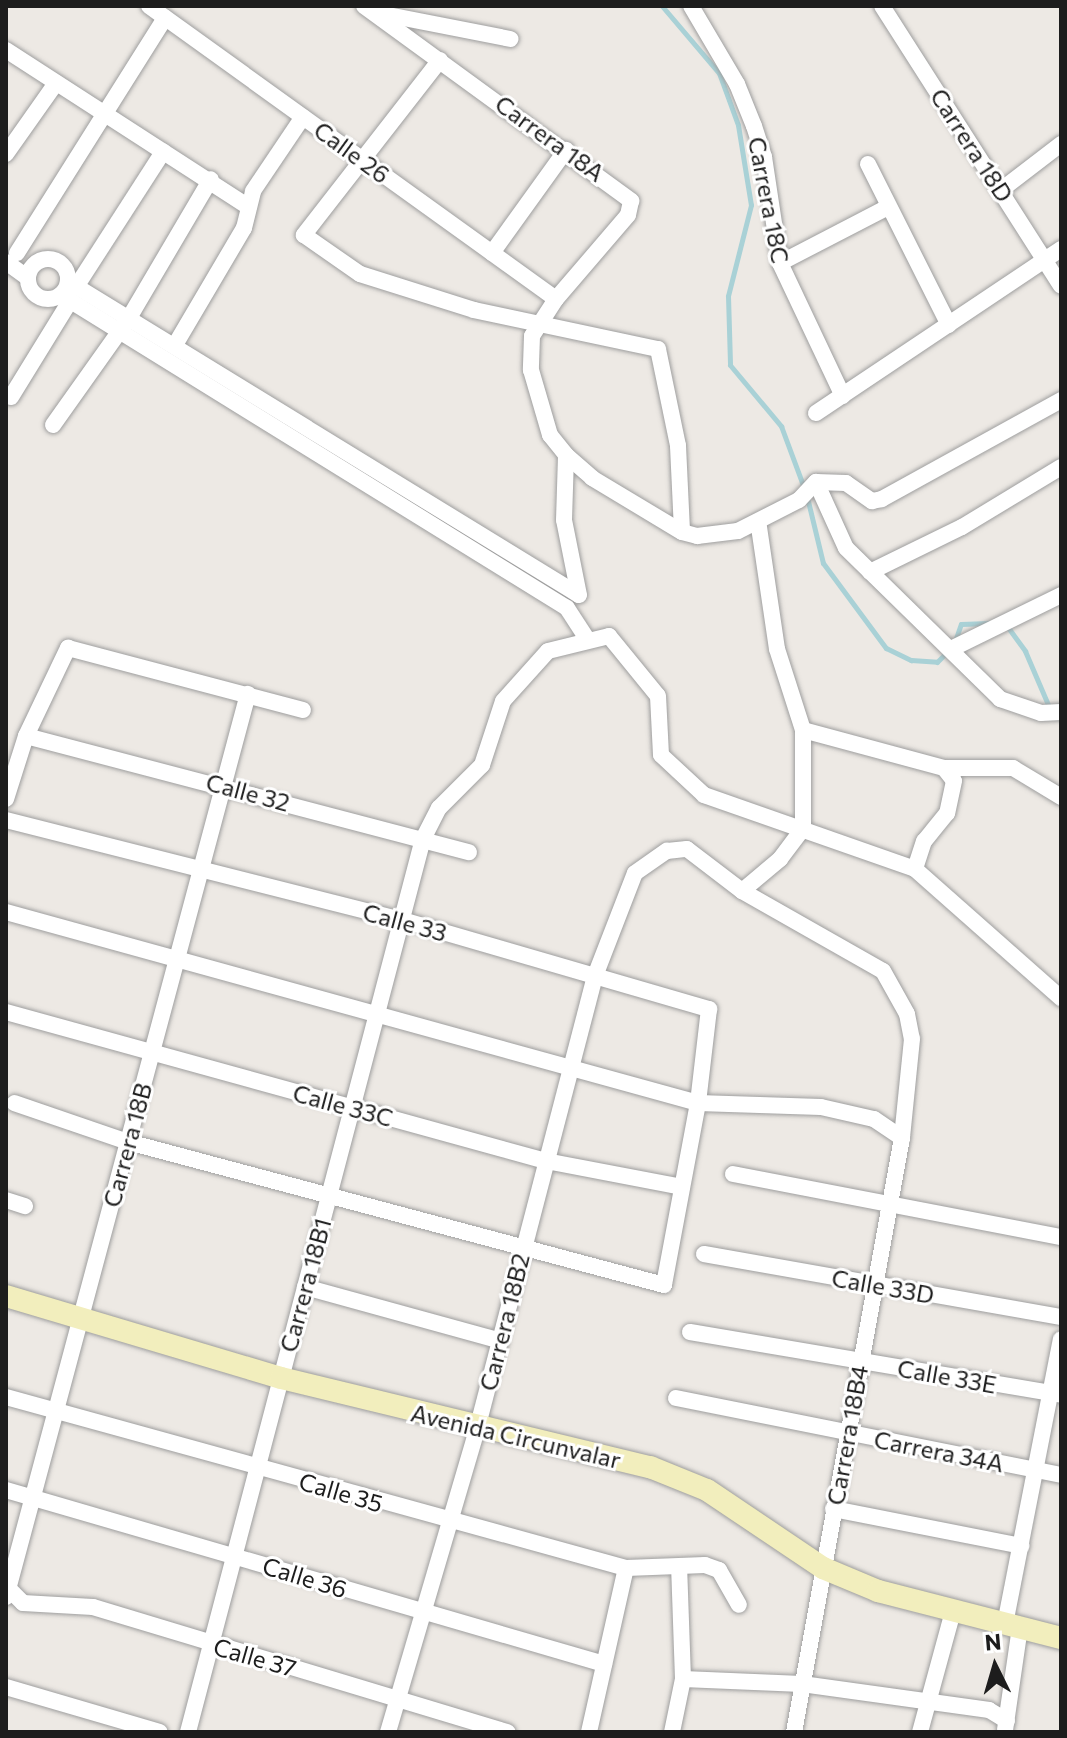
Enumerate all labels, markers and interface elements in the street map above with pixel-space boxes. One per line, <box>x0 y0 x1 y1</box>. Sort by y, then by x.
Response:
street label: Carrera 18D <box>925 83 1019 207</box>
street label: Carrera 18A <box>490 89 610 187</box>
street label: Calle 26 <box>309 115 395 189</box>
street label: Carrera 18C <box>743 134 795 266</box>
street label: Calle 32 <box>203 767 293 817</box>
street label: Calle 33 <box>360 897 450 947</box>
street label: Calle 33C <box>290 1078 396 1132</box>
street label: Carrera 18B <box>97 1080 157 1210</box>
street label: Carrera 18B1 <box>273 1215 337 1355</box>
street label: Carrera 18B2 <box>473 1250 535 1394</box>
street label: Calle 33D <box>830 1263 936 1309</box>
street label: Calle 33E <box>895 1353 999 1399</box>
street label: Carrera 18B4 <box>821 1363 873 1507</box>
street label: Avenida Circunvalar <box>408 1398 624 1474</box>
street label: Carrera 34A <box>872 1424 1006 1478</box>
street label: Calle 35 <box>296 1466 386 1518</box>
street label: Calle 36 <box>259 1551 351 1603</box>
north arrow <box>955 1626 1035 1706</box>
text: N <box>983 1627 1002 1656</box>
street label: Calle 37 <box>210 1631 300 1683</box>

